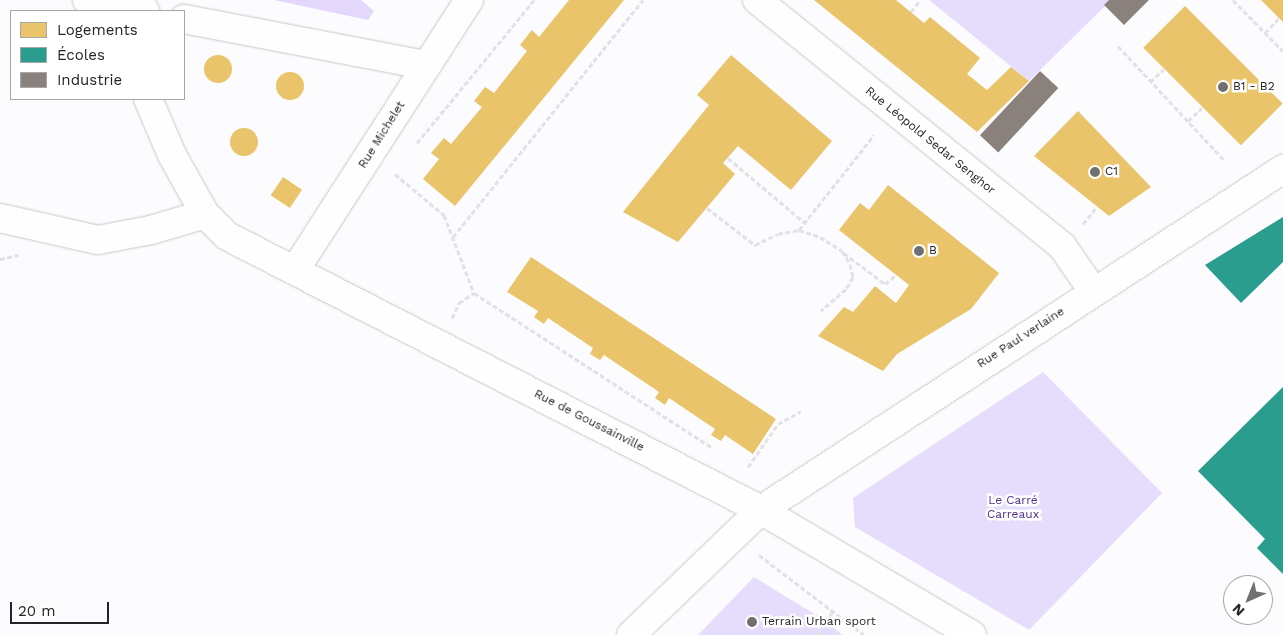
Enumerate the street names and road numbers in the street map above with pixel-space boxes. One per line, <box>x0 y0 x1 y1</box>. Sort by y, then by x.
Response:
street label: Rue Léopold Sedar Senghor <box>862 84 998 198</box>
street label: Rue Michelet <box>356 99 408 171</box>
street label: Rue Paul verlaine <box>974 304 1068 372</box>
street label: Rue de Goussainville <box>532 387 646 455</box>

